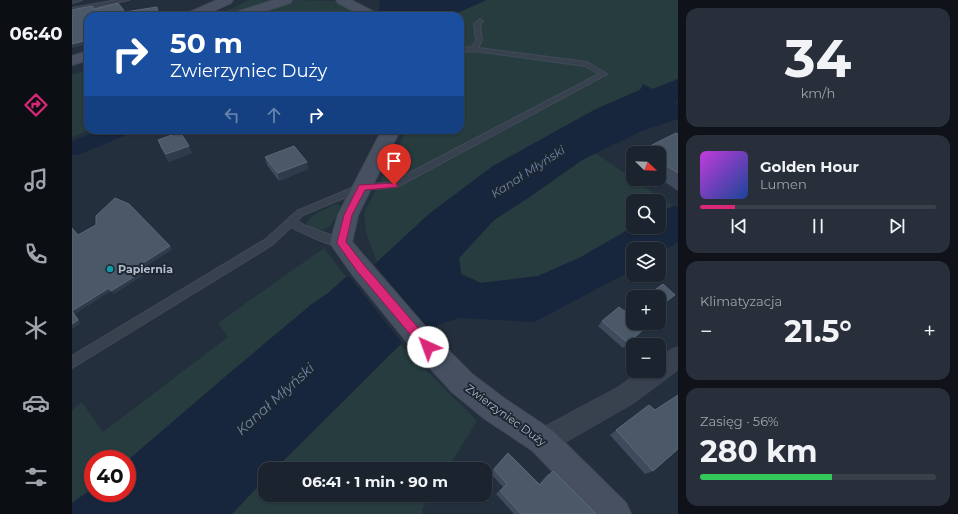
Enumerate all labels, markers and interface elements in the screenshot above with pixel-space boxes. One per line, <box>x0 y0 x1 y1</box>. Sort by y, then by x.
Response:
text: 06:40 <box>9 23 63 45</box>
text: 50 m <box>170 26 243 60</box>
text: 34 <box>785 27 851 90</box>
icon: right <box>104 28 156 80</box>
text: Zwierzyniec Duży <box>170 60 327 82</box>
text: km/h <box>801 85 835 101</box>
icon: directions <box>22 91 50 119</box>
icon: left <box>221 104 243 126</box>
icon: ahead <box>263 104 285 126</box>
icon: right <box>305 104 327 126</box>
water label: Kanał Młyński <box>488 142 568 201</box>
pin <box>377 144 411 185</box>
north arrow <box>626 146 666 186</box>
map controls <box>626 146 666 378</box>
icon: arrive <box>383 150 405 172</box>
text: Golden Hour <box>760 157 859 176</box>
icon: music <box>22 166 50 194</box>
text: Lumen <box>760 176 807 192</box>
button: search <box>626 194 666 234</box>
icon: previous <box>728 215 750 237</box>
icon: pause <box>807 215 829 237</box>
icon: next <box>886 215 908 237</box>
icon: phone <box>22 240 50 268</box>
button: layers <box>626 242 666 282</box>
place label: Papiernia <box>118 262 173 276</box>
marker: Papiernia <box>105 264 115 274</box>
button: + <box>626 290 666 330</box>
text: Klimatyzacja <box>700 293 782 309</box>
text: 21.5° <box>784 313 852 350</box>
icon: climate <box>22 314 50 342</box>
text: − <box>700 318 713 345</box>
text: + <box>923 318 936 345</box>
position arrow <box>407 326 449 368</box>
button: − <box>626 338 666 378</box>
water label: Kanał Młyński <box>232 359 318 439</box>
street label: Zwierzyniec Duży <box>463 381 549 449</box>
icon: car <box>22 389 50 417</box>
text: Zasięg · 56% <box>700 413 779 429</box>
text: 280 km <box>700 433 817 470</box>
speed limit sign: 40 <box>84 450 136 502</box>
icon: filters <box>22 463 50 491</box>
text: 06:41 · 1 min · 90 m <box>302 472 448 491</box>

